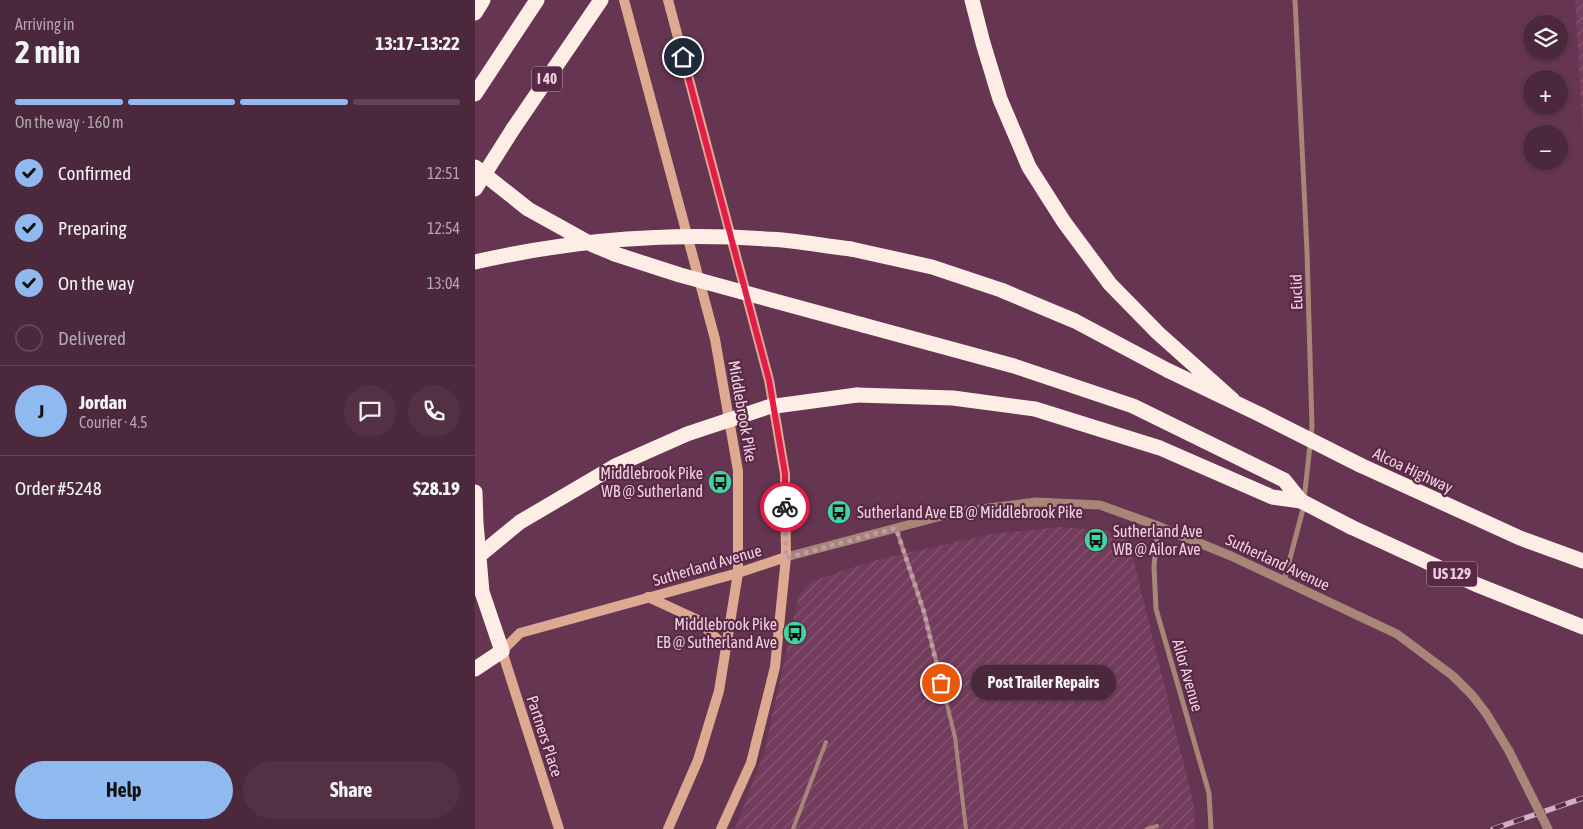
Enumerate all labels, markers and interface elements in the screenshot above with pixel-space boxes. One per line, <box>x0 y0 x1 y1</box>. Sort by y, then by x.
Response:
text: Arriving in <box>15 15 75 33</box>
map controls <box>1523 15 1568 170</box>
button: layers <box>1523 15 1568 60</box>
text: 13:17–13:22 <box>375 32 460 54</box>
text: 2 min <box>15 33 80 70</box>
pin <box>662 36 704 78</box>
icon: home <box>669 43 697 71</box>
road number: I 40 <box>532 66 562 92</box>
button: + <box>1523 70 1568 115</box>
text: On the way · 160 m <box>15 113 124 131</box>
button: − <box>1523 125 1568 170</box>
icon: check <box>15 159 43 187</box>
text: Confirmed <box>58 162 131 184</box>
text: 12:51 <box>427 164 460 182</box>
icon: check <box>15 214 43 242</box>
text: Preparing <box>58 217 127 239</box>
text: 12:54 <box>427 219 460 237</box>
icon: check <box>15 269 43 297</box>
text: On the way <box>58 272 135 294</box>
text: 13:04 <box>427 274 460 292</box>
street label: Euclid <box>1286 274 1306 310</box>
text: Delivered <box>58 327 126 349</box>
street label: Middlebrook Pike <box>725 359 761 463</box>
button: chat <box>344 385 396 437</box>
button: phone <box>408 385 460 437</box>
text: Jordan <box>79 391 127 413</box>
text: J <box>38 400 44 422</box>
text: Courier · 4.5 <box>79 413 148 431</box>
street label: Alcoa Highway <box>1370 444 1456 497</box>
place label: Middlebrook Pike WB @ Sutherland <box>600 464 703 500</box>
bus stop icon: Middlebrook Pike WB @ Sutherland <box>707 469 733 495</box>
text: Order #5248 <box>15 477 102 499</box>
text: $28.19 <box>413 477 460 499</box>
courier <box>760 482 810 532</box>
icon: bike <box>771 493 799 521</box>
bus stop icon: Sutherland Ave EB @ Middlebrook Pike <box>826 499 852 525</box>
place label: Sutherland Ave EB @ Middlebrook Pike <box>857 503 1083 521</box>
place label: Sutherland Ave WB @ Ailor Ave <box>1113 522 1203 558</box>
bus stop icon: Sutherland Ave WB @ Ailor Ave <box>1083 527 1109 553</box>
street label: Sutherland Avenue <box>1223 530 1333 594</box>
street label: Sutherland Avenue <box>651 541 763 589</box>
road number: US 129 <box>1427 562 1477 586</box>
place label: Middlebrook Pike EB @ Sutherland Ave <box>656 615 777 651</box>
bus stop icon: Middlebrook Pike EB @ Sutherland Ave <box>782 620 808 646</box>
street label: Ailor Avenue <box>1169 637 1207 713</box>
pin <box>920 662 962 704</box>
callout: Post Trailer Repairs <box>971 666 1116 700</box>
icon: bag <box>927 669 955 697</box>
text: Post Trailer Repairs <box>988 673 1099 691</box>
street label: Partners Place <box>523 693 567 779</box>
button: Help <box>15 761 233 819</box>
button: Share <box>243 761 460 819</box>

